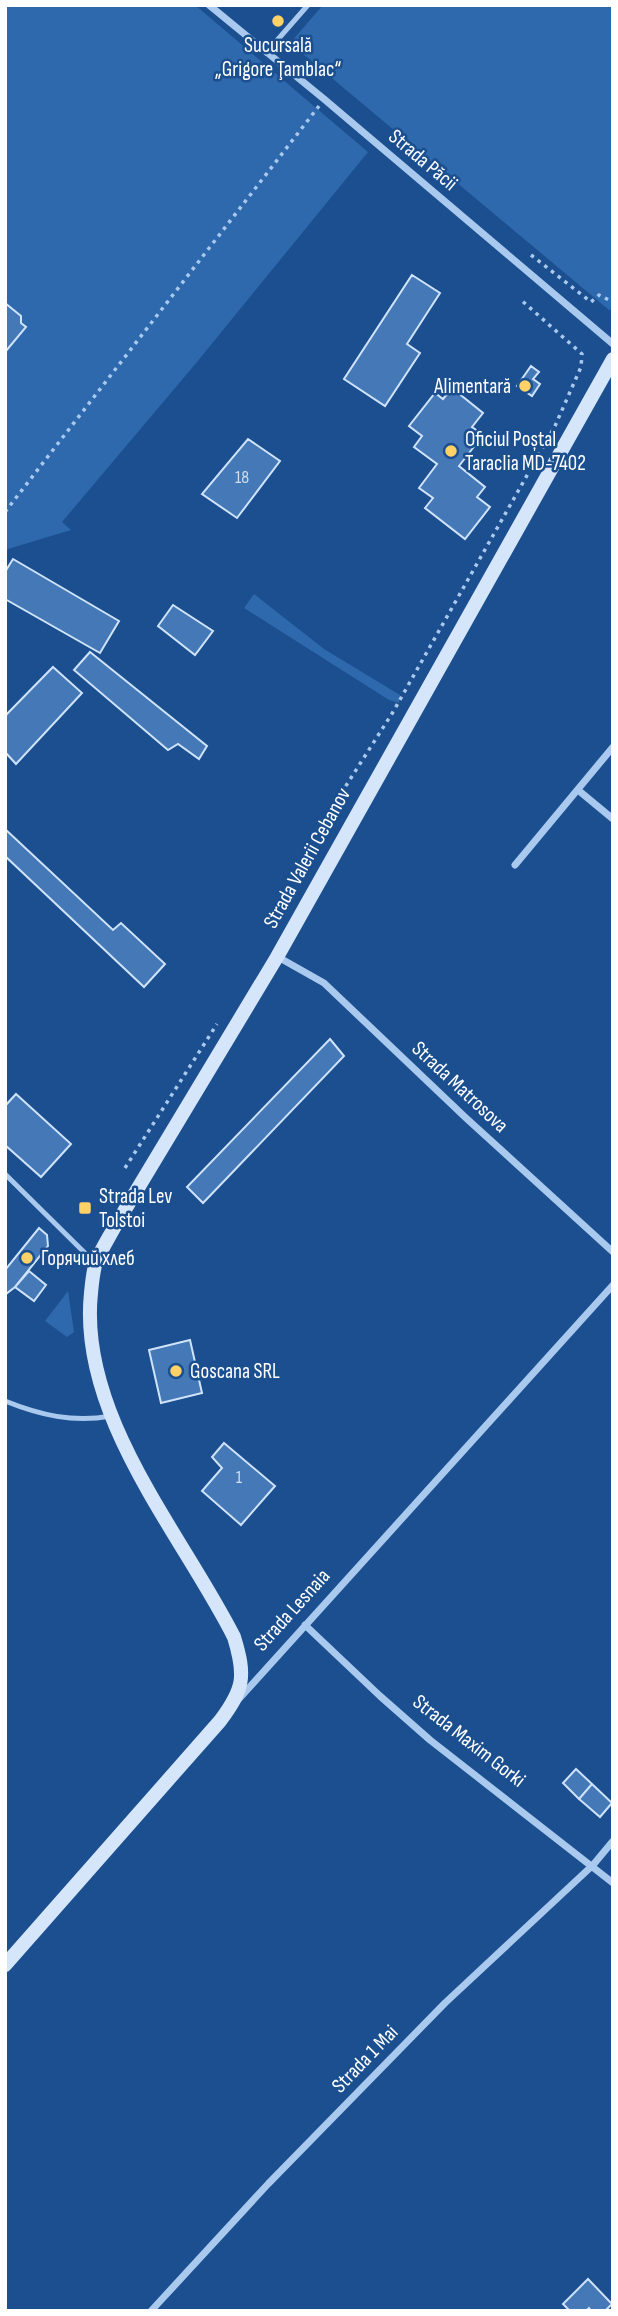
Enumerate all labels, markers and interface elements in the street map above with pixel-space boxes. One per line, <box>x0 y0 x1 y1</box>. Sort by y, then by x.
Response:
marker: Sucursală „Grigore Ţamblac“ <box>270 13 286 29</box>
place label: Sucursală „Grigore Ţamblac“ <box>215 33 341 82</box>
street label: Strada Păcii <box>383 124 463 196</box>
place label: Alimentară <box>433 374 511 399</box>
marker: Alimentară <box>517 378 533 394</box>
place label: Oficiul Poștal Taraclia MD-7402 <box>465 427 586 476</box>
marker: Oficiul Poștal Taraclia MD-7402 <box>443 443 459 459</box>
house number: 18 <box>235 467 249 488</box>
street label: Strada Valerii Cebanov <box>258 783 356 933</box>
street label: Strada Matrosova <box>407 1036 513 1138</box>
place label: Strada Lev Tolstoi <box>99 1184 172 1233</box>
marker: Strada Lev Tolstoi <box>77 1200 93 1216</box>
place label: Горячий хлеб <box>41 1246 135 1271</box>
marker: Горячий хлеб <box>19 1250 35 1266</box>
place label: Goscana SRL <box>190 1359 280 1384</box>
marker: Goscana SRL <box>168 1363 184 1379</box>
house number: 1 <box>236 1467 243 1488</box>
street label: Strada Lesnaia <box>249 1564 335 1656</box>
street label: Strada Maxim Gorki <box>408 1689 530 1793</box>
street label: Strada 1 Mai <box>327 2020 403 2098</box>

